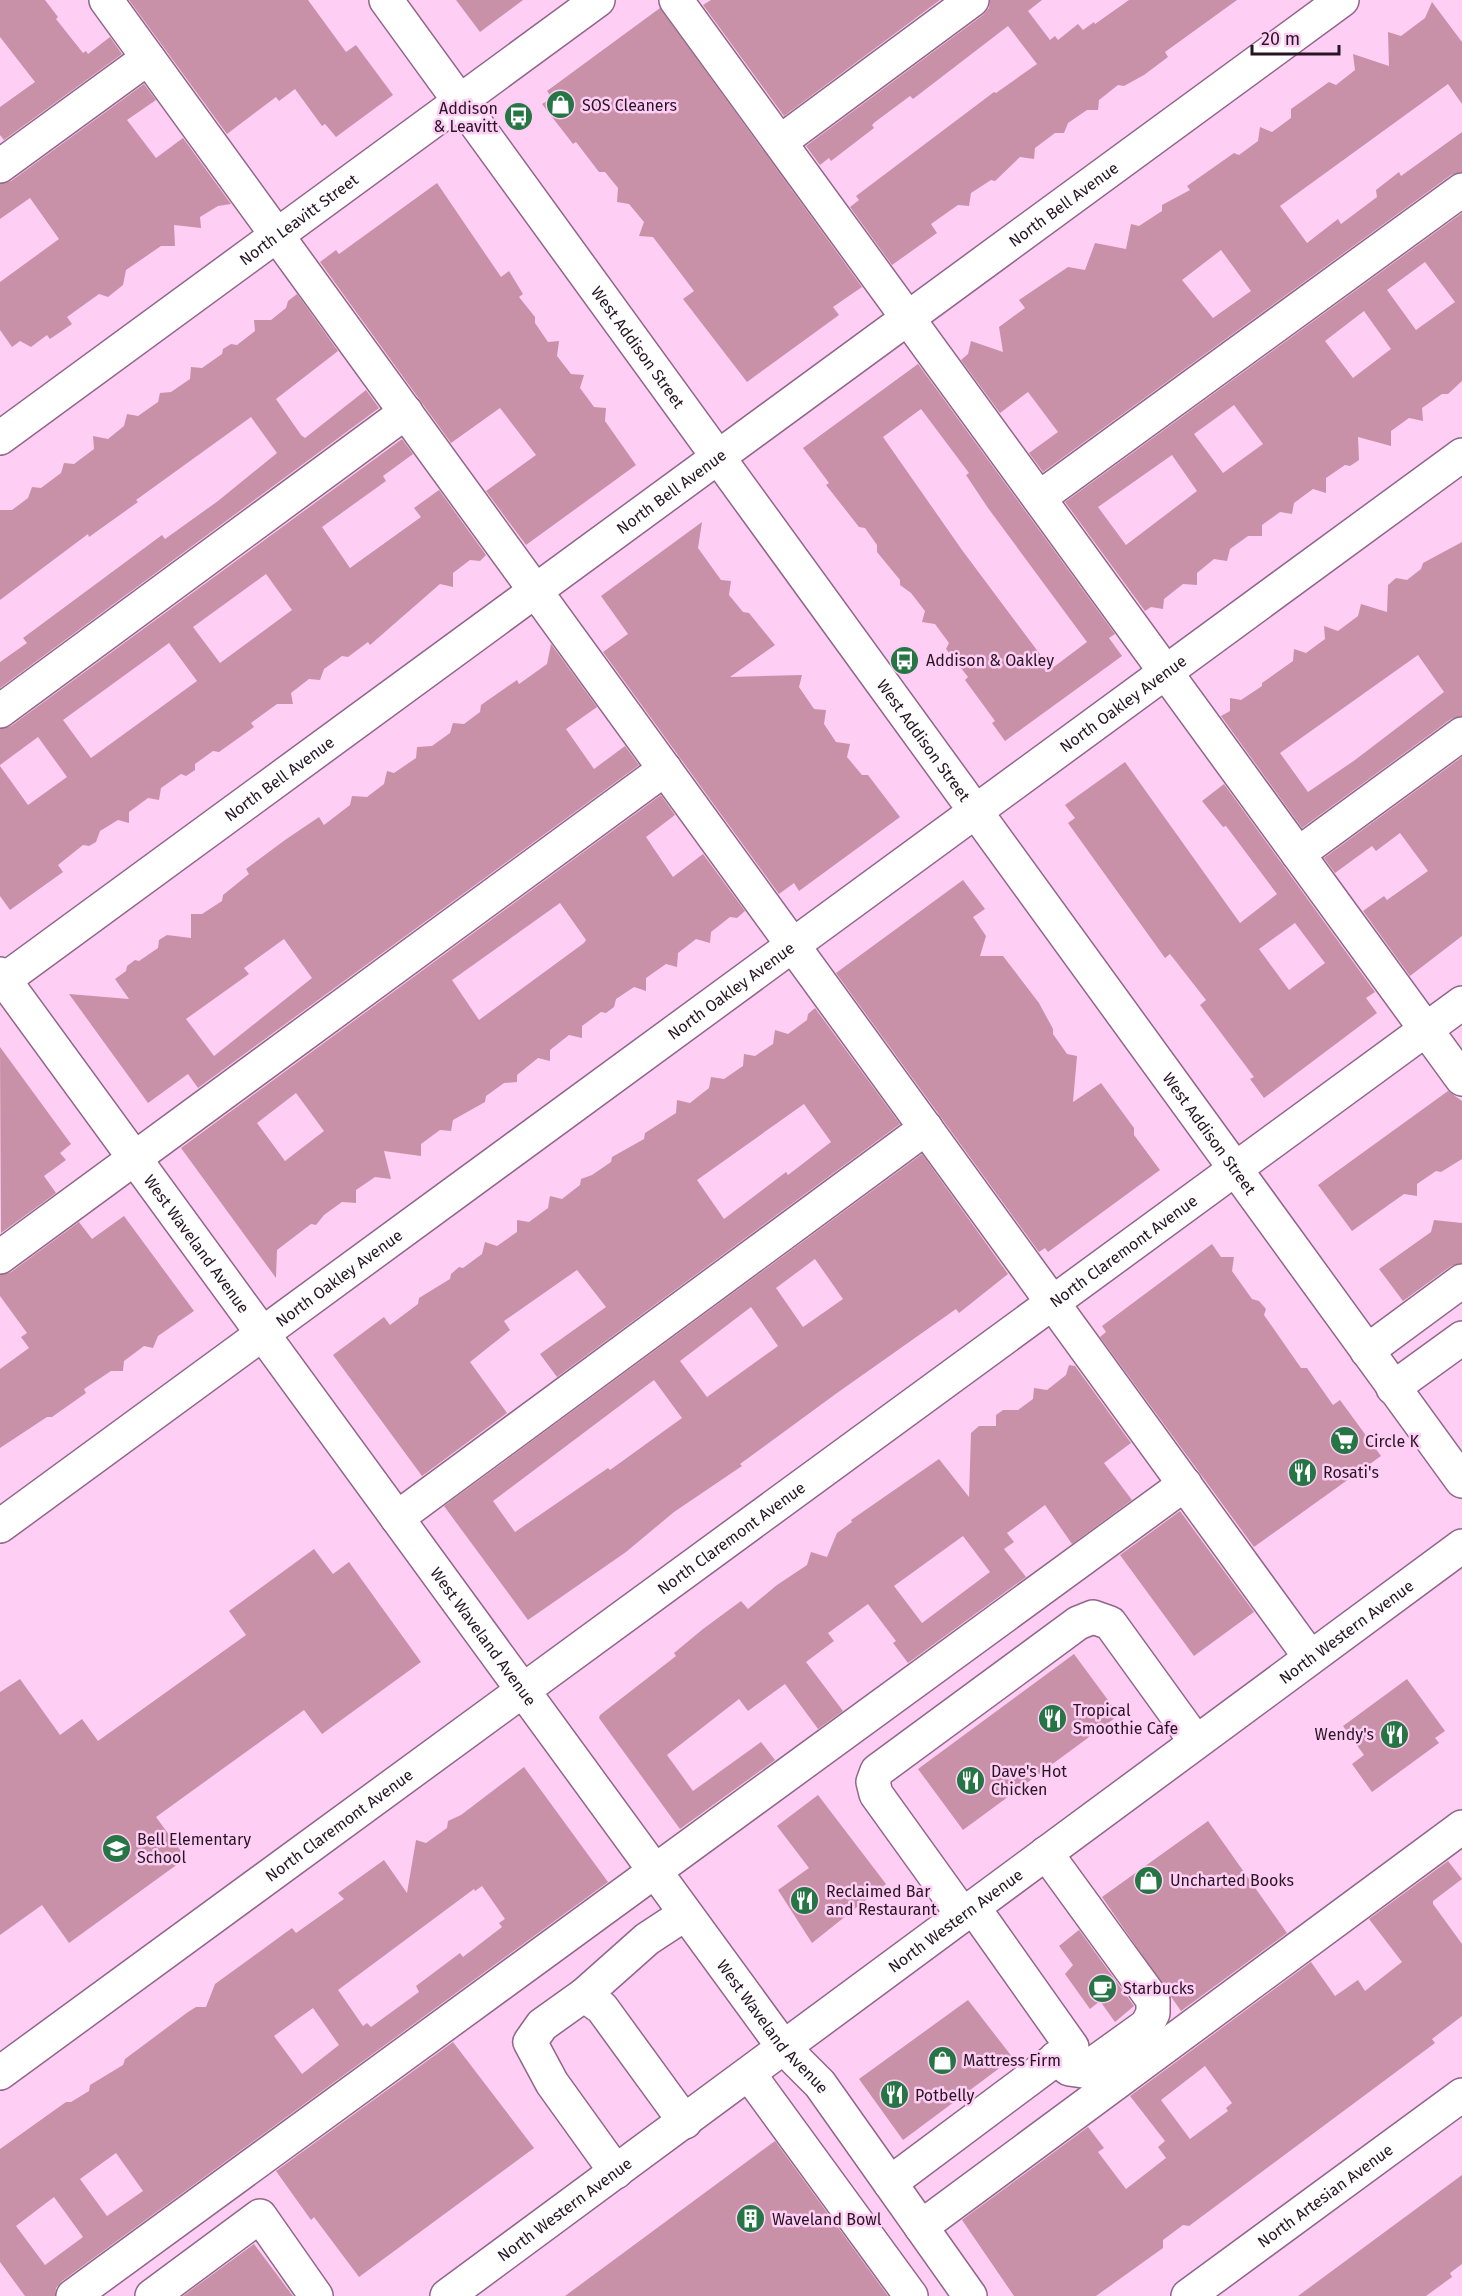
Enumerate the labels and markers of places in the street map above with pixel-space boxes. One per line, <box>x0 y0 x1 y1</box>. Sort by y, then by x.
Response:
shop icon: SOS Cleaners <box>545 89 577 121</box>
place label: SOS Cleaners <box>582 96 677 115</box>
place label: Addison & Leavitt <box>434 99 498 136</box>
bus stop icon: Addison & Leavitt <box>503 101 535 133</box>
bus stop icon: Addison & Oakley <box>889 644 921 676</box>
place label: Addison & Oakley <box>926 651 1054 670</box>
supermarket icon: Circle K <box>1328 1425 1360 1457</box>
place label: Circle K <box>1365 1432 1419 1451</box>
restaurant icon: Rosati's <box>1286 1456 1318 1488</box>
place label: Rosati's <box>1323 1463 1379 1482</box>
place label: Tropical Smoothie Cafe <box>1073 1701 1178 1738</box>
restaurant icon: Tropical Smoothie Cafe <box>1036 1703 1068 1735</box>
restaurant icon: Wendy's <box>1379 1718 1411 1750</box>
place label: Wendy's <box>1315 1725 1374 1744</box>
place label: Dave's Hot Chicken <box>991 1762 1067 1799</box>
restaurant icon: Dave's Hot Chicken <box>954 1764 986 1796</box>
place label: Bell Elementary School <box>137 1830 251 1867</box>
school or university icon: Bell Elementary School <box>100 1832 132 1864</box>
shop icon: Uncharted Books <box>1133 1864 1165 1896</box>
place label: Uncharted Books <box>1170 1871 1294 1890</box>
place label: Reclaimed Bar and Restaurant <box>826 1882 937 1919</box>
restaurant icon: Reclaimed Bar and Restaurant <box>789 1884 821 1916</box>
cafe icon: Starbucks <box>1086 1972 1118 2004</box>
place label: Starbucks <box>1123 1979 1194 1998</box>
shop icon: Mattress Firm <box>926 2044 958 2076</box>
place label: Mattress Firm <box>963 2051 1061 2070</box>
restaurant icon: Potbelly <box>878 2079 910 2111</box>
place label: Potbelly <box>915 2086 974 2105</box>
building icon: Waveland Bowl <box>735 2203 767 2235</box>
place label: Waveland Bowl <box>772 2210 882 2229</box>

